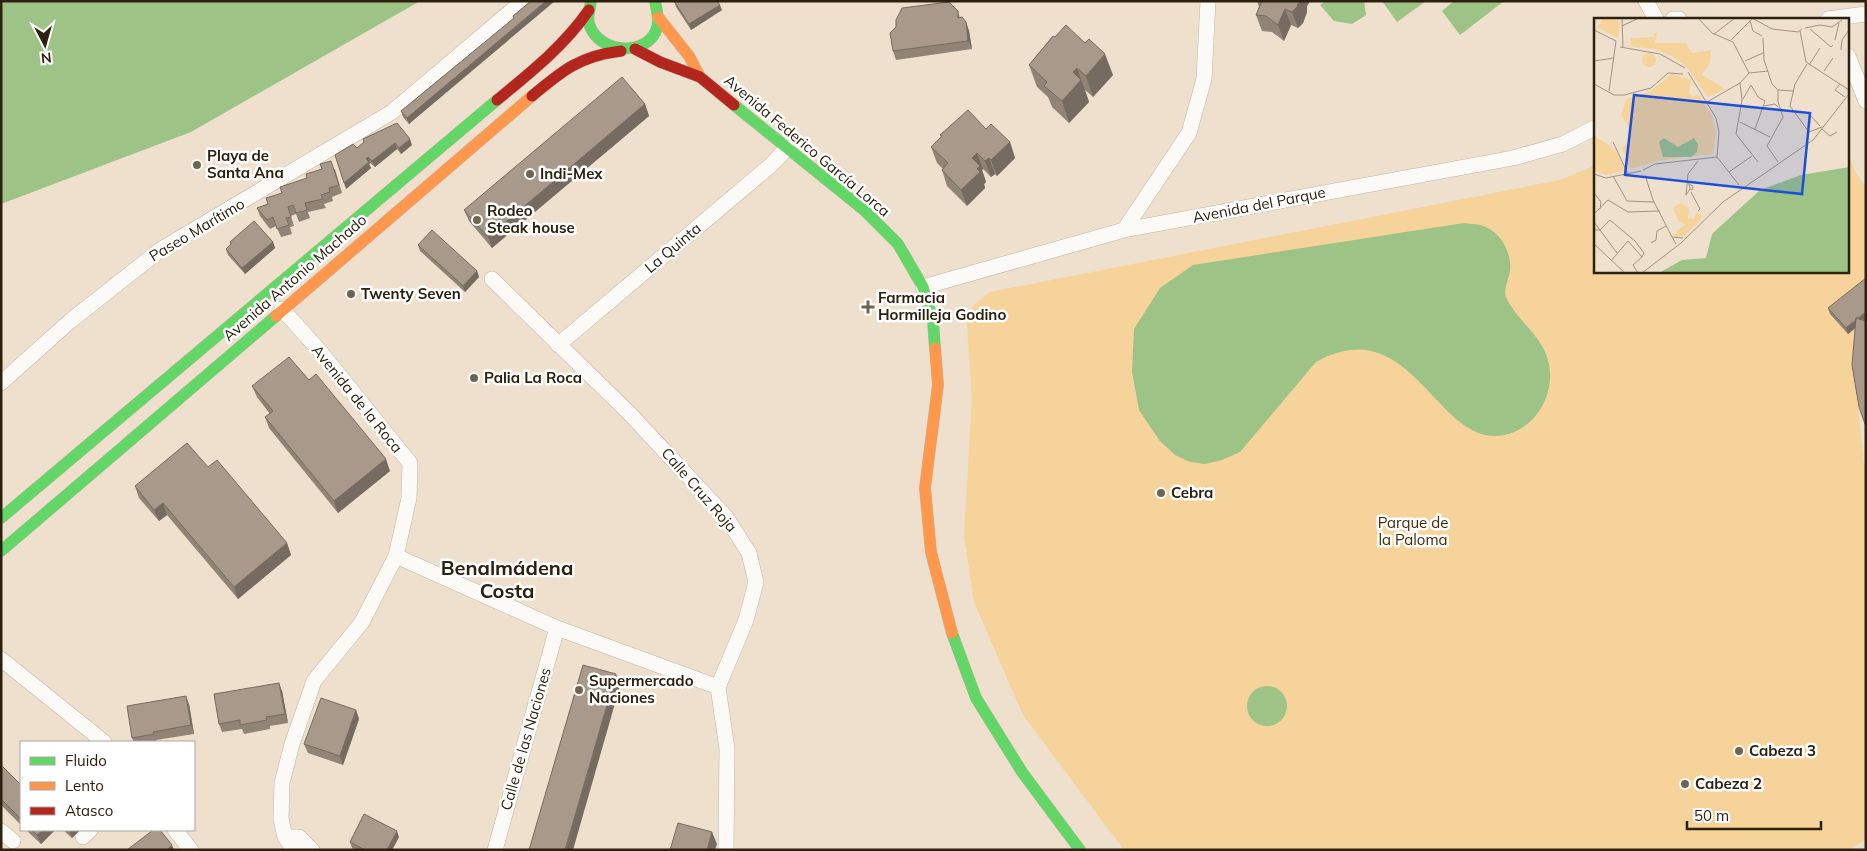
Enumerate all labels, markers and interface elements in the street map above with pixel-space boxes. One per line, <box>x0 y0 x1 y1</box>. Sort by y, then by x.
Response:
inset map <box>1594 18 1850 272</box>
north arrow <box>20 20 70 70</box>
text: N <box>40 48 53 67</box>
street label: Avenida Federico García Lorca <box>720 71 894 221</box>
place label: Playa de Santa Ana <box>207 146 284 182</box>
marker: Playa de Santa Ana <box>191 159 203 171</box>
place label: Indi-Mex <box>540 164 603 183</box>
marker: Indi-Mex <box>524 168 536 180</box>
street label: Avenida del Parque <box>1191 182 1327 227</box>
street label: Paseo Marítimo <box>146 194 248 266</box>
place label: Rodeo Steak house <box>487 201 575 237</box>
street label: Avenida Antonio Machado <box>219 210 370 345</box>
marker: Rodeo Steak house <box>471 214 483 226</box>
street label: La Quinta <box>641 219 705 277</box>
place label: Twenty Seven <box>361 284 461 303</box>
marker: Twenty Seven <box>345 288 357 300</box>
place label: Farmacia Hormilleja Godino <box>878 288 1006 324</box>
marker: Farmacia Hormilleja Godino <box>862 301 874 313</box>
street label: Avenida de la Roca <box>308 341 407 457</box>
place label: Palia La Roca <box>484 368 582 387</box>
marker: Palia La Roca <box>468 372 480 384</box>
street label: Calle Cruz Roja <box>658 444 741 536</box>
place label: Cebra <box>1171 483 1213 502</box>
marker: Cebra <box>1155 487 1167 499</box>
park label: Parque de la Paloma <box>1378 513 1448 549</box>
district label: Benalmádena Costa <box>441 555 573 603</box>
street label: Calle de las Naciones <box>496 665 555 812</box>
place label: Supermercado Naciones <box>589 671 694 707</box>
marker: Supermercado Naciones <box>573 684 585 696</box>
legend <box>20 741 195 831</box>
place label: Cabeza 3 <box>1749 741 1816 760</box>
marker: Cabeza 3 <box>1733 745 1745 757</box>
text: Fluido <box>65 751 107 770</box>
place label: Cabeza 2 <box>1695 774 1762 793</box>
text: Lento <box>65 776 104 795</box>
marker: Cabeza 2 <box>1679 778 1691 790</box>
scale bar <box>1687 798 1821 830</box>
text: Atasco <box>65 801 113 820</box>
text: 50 m <box>1694 806 1729 825</box>

